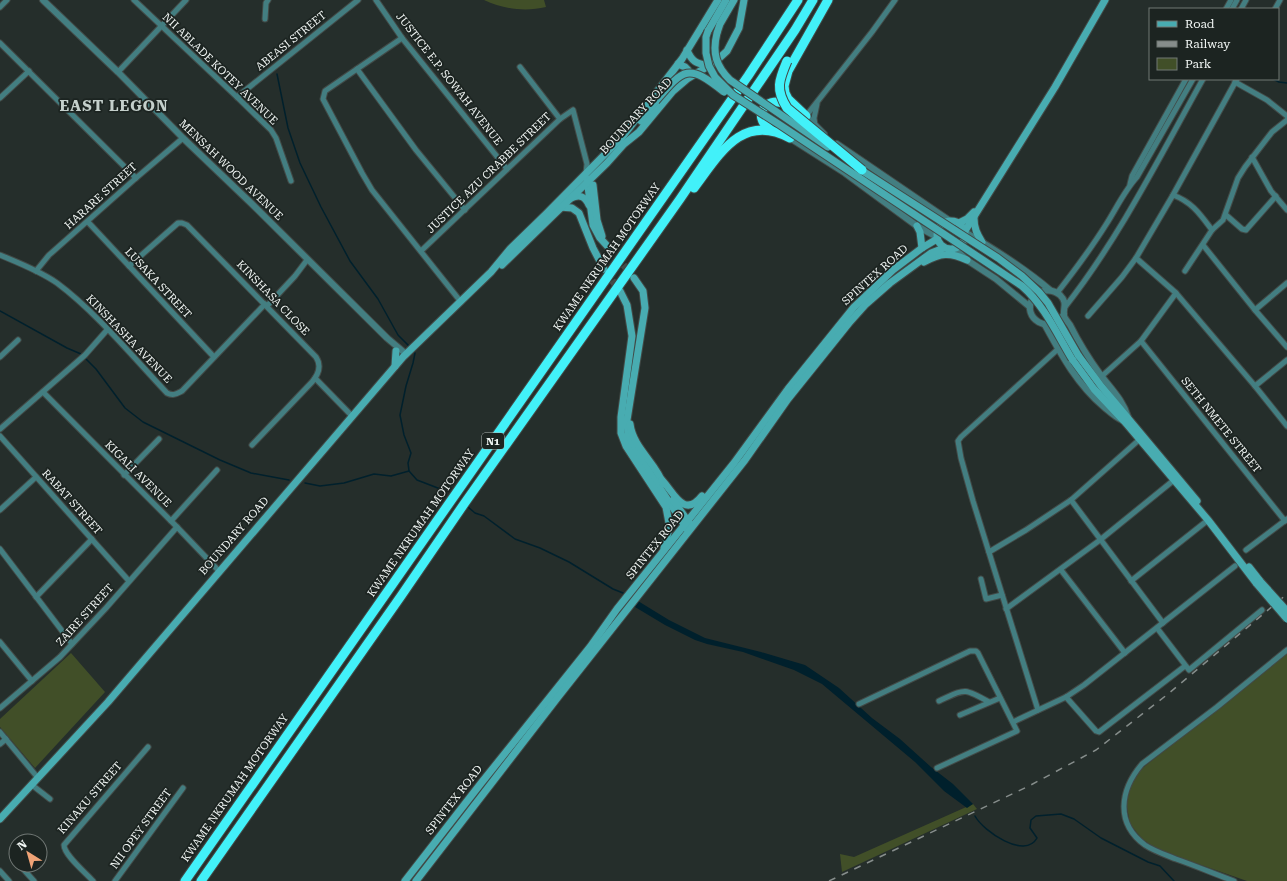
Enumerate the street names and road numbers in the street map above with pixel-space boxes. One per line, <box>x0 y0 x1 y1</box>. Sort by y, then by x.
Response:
street label: ABEASI STREET <box>253 9 329 73</box>
street label: JUSTICE E.P. SOWAH AVENUE <box>393 10 505 148</box>
street label: NII ABLADE KOTEY AVENUE <box>160 11 280 127</box>
street label: BOUNDARY ROAD <box>597 75 675 157</box>
street label: JUSTICE AZU CRABBE STREET <box>424 110 554 236</box>
street label: MENSAH WOOD AVENUE <box>176 117 286 223</box>
street label: HARARE STREET <box>62 160 140 232</box>
street label: KWAME NKRUMAH MOTORWAY <box>551 180 664 334</box>
street label: SPINTEX ROAD <box>839 242 911 308</box>
street label: LUSAKA STREET <box>122 245 194 321</box>
street label: KINSHASA CLOSE <box>234 258 312 338</box>
street label: KINSHASHA AVENUE <box>83 292 175 386</box>
street label: SETH NMETE STREET <box>1178 374 1264 476</box>
road number: N1 <box>482 433 504 449</box>
street label: KIGALI AVENUE <box>102 438 174 510</box>
street label: KWAME NKRUMAH MOTORWAY <box>365 446 478 600</box>
street label: RABAT STREET <box>39 467 105 537</box>
street label: BOUNDARY ROAD <box>196 494 272 578</box>
street label: SPINTEX ROAD <box>623 508 687 582</box>
street label: ZAIRE STREET <box>54 581 116 649</box>
street label: KWAME NKRUMAH MOTORWAY <box>179 711 292 865</box>
street label: KINAKU STREET <box>55 759 125 837</box>
street label: SPINTEX ROAD <box>423 763 485 837</box>
street label: NII OPEY STREET <box>108 786 174 872</box>

